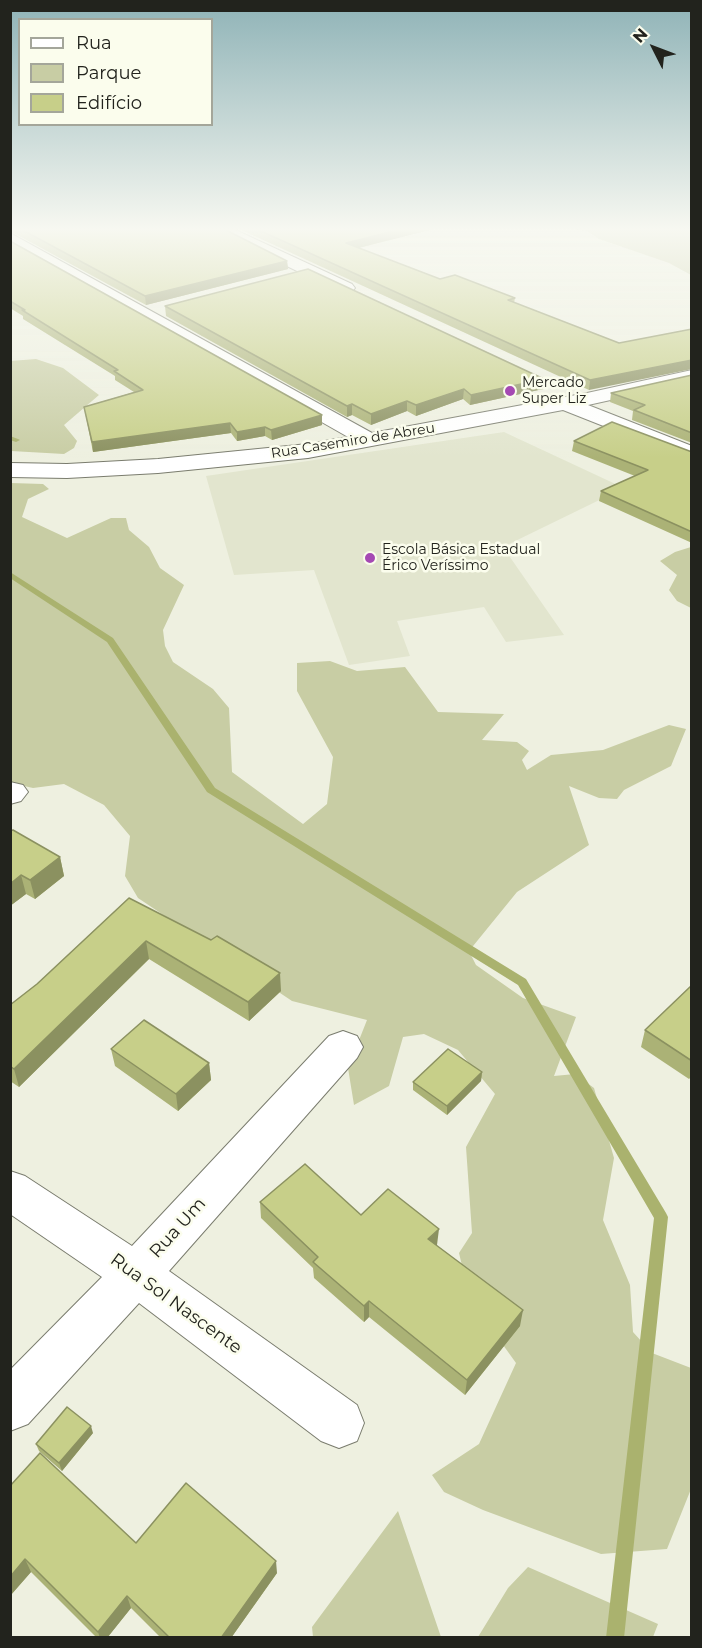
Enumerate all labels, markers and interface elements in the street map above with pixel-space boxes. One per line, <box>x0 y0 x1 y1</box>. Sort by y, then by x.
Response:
legend <box>18 18 213 126</box>
north arrow <box>624 18 684 78</box>
text: N <box>629 24 652 47</box>
text: Rua <box>76 32 112 54</box>
text: Parque <box>76 62 141 84</box>
text: Edifício <box>76 92 142 114</box>
place label: Mercado Super Liz <box>522 375 586 408</box>
marker: Mercado Super Liz <box>503 384 517 398</box>
street label: Rua Casemiro de Abreu <box>270 420 436 462</box>
place label: Escola Básica Estadual Érico Veríssimo <box>382 542 540 574</box>
marker: Escola Básica Estadual Érico Veríssimo <box>363 551 377 565</box>
street label: Rua Um <box>145 1193 211 1263</box>
street label: Rua Sol Nascente <box>106 1249 246 1359</box>

